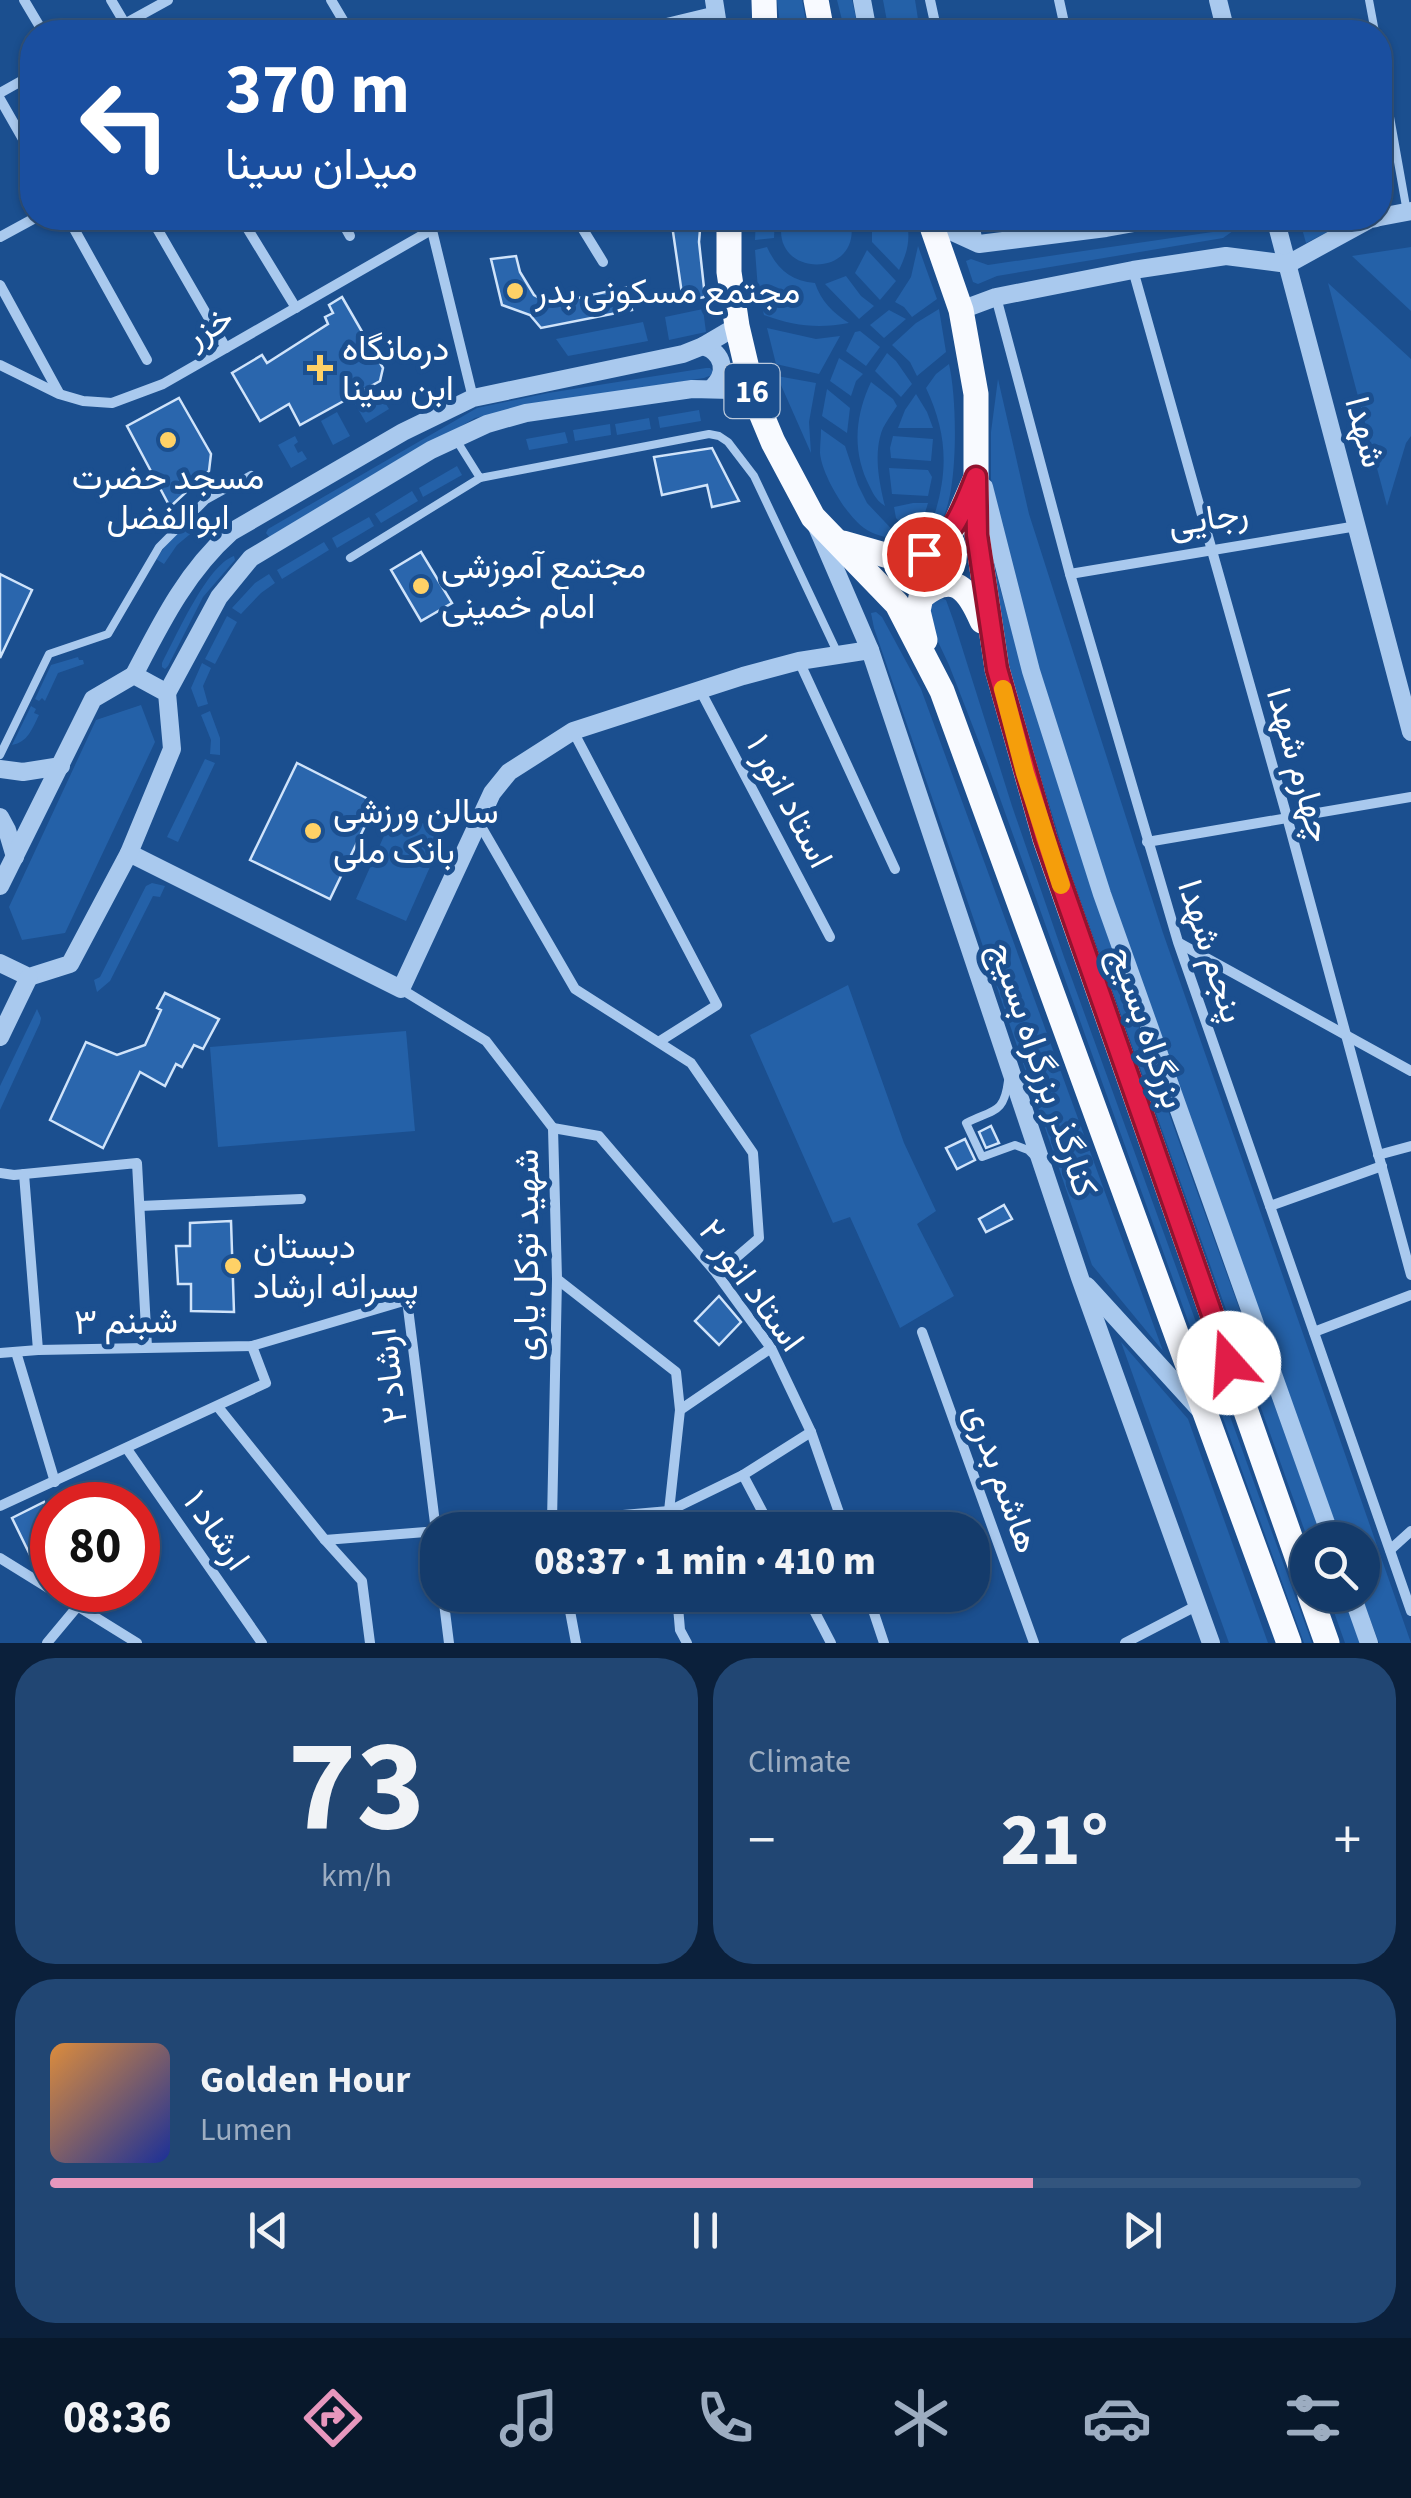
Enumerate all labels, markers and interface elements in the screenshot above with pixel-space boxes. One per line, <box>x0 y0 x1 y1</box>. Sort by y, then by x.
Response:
text: 370 m <box>225 40 410 140</box>
icon: left <box>60 60 190 190</box>
text: میدان سینا <box>225 133 418 197</box>
place label: مجتمع مسکونی بدر <box>534 267 800 317</box>
marker: مجتمع مسکونی بدر <box>504 280 526 302</box>
street label: خزر <box>175 293 243 361</box>
place label: درمانگاه ابن سینا <box>342 324 454 414</box>
marker: درمانگاه ابن سینا <box>307 355 333 381</box>
road number: 16 <box>724 364 780 418</box>
street label: شهدا <box>1332 391 1398 473</box>
marker: مسجد حضرت ابوالفضل <box>157 429 179 451</box>
place label: مسجد حضرت ابوالفضل <box>72 453 264 543</box>
street label: رجایی <box>1165 488 1252 550</box>
pin <box>882 512 967 597</box>
icon: arrive <box>897 527 952 582</box>
place label: مجتمع آموزشی امام خمینی <box>441 542 646 632</box>
marker: مجتمع آموزشی امام خمینی <box>410 575 432 597</box>
street label: چهارم شهدا <box>1253 682 1345 849</box>
street label: استاد انور ۱ <box>733 726 845 877</box>
place label: سالن ورزشی بانک ملی <box>333 787 499 877</box>
marker: سالن ورزشی بانک ملی <box>302 820 324 842</box>
street label: پنجم شهدا <box>1164 873 1258 1029</box>
street label: کنارگذر بزرگراه بسیج <box>976 935 1110 1204</box>
street label: بزرگراه بسیج <box>1096 939 1198 1115</box>
street label: شهید توکل یاری <box>502 1149 552 1361</box>
street label: استاد انور ۲ <box>686 1209 816 1362</box>
place label: دبستان پسرانه ارشاد <box>253 1222 419 1312</box>
marker: دبستان پسرانه ارشاد <box>222 1255 244 1277</box>
street label: شبنم ۳ <box>74 1296 178 1348</box>
position arrow <box>1177 1311 1281 1415</box>
street label: ارشاد ۲ <box>359 1325 421 1427</box>
street label: هاشم بدری <box>952 1397 1052 1560</box>
street label: ارشاد ۱ <box>170 1480 262 1581</box>
speed limit sign: 80 <box>30 1482 160 1612</box>
map controls <box>1290 1522 1380 1612</box>
button: search <box>1290 1522 1380 1612</box>
text: 08:37 · 1 min · 410 m <box>534 1535 876 1589</box>
text: 73 <box>288 1695 425 1880</box>
text: Climate <box>748 1739 851 1785</box>
text: 21° <box>1001 1787 1108 1894</box>
text: − <box>748 1802 775 1880</box>
text: + <box>1334 1802 1361 1880</box>
text: km/h <box>321 1853 392 1899</box>
text: Golden Hour <box>200 2053 410 2107</box>
text: Lumen <box>200 2107 293 2153</box>
icon: previous <box>241 2203 296 2258</box>
icon: pause <box>678 2203 733 2258</box>
icon: next <box>1115 2203 1170 2258</box>
icon: directions <box>298 2383 368 2453</box>
icon: music <box>494 2383 564 2453</box>
icon: phone <box>690 2383 760 2453</box>
icon: climate <box>886 2383 956 2453</box>
icon: car <box>1082 2383 1152 2453</box>
icon: filters <box>1278 2383 1348 2453</box>
text: 08:36 <box>63 2386 172 2450</box>

